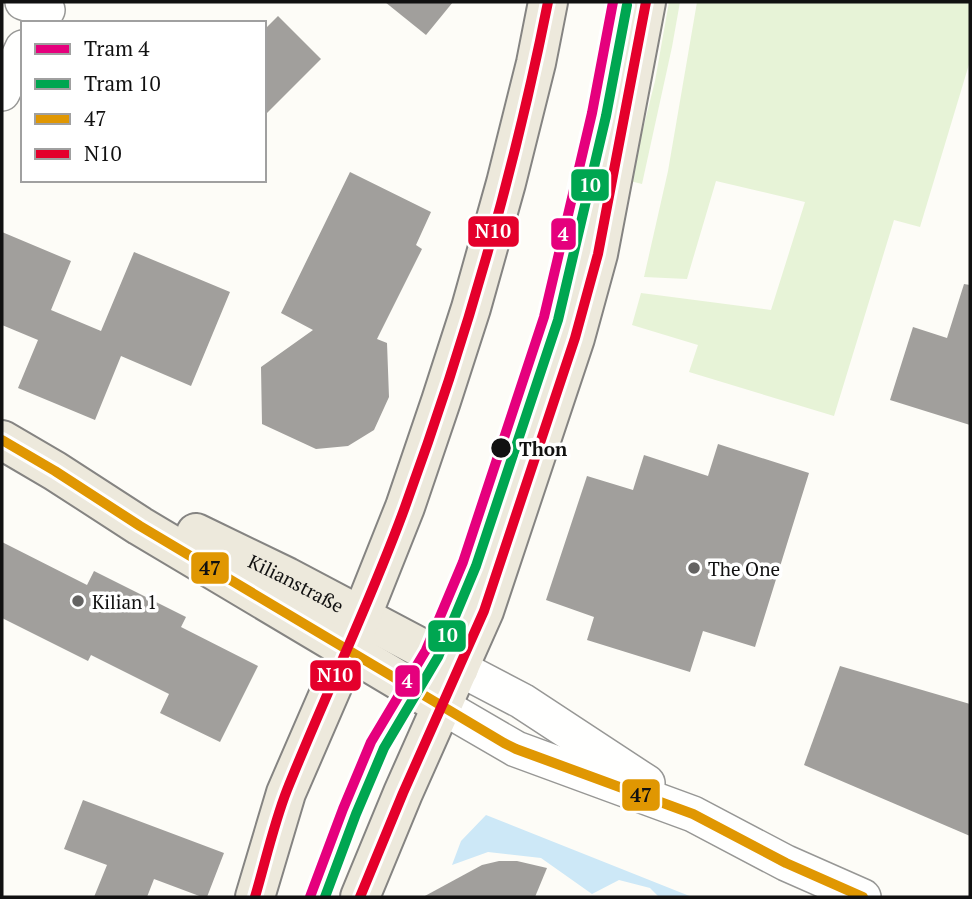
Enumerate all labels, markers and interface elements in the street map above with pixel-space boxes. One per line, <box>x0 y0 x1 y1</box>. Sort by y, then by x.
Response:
legend <box>21 21 266 182</box>
text: Tram 4 <box>84 34 150 62</box>
text: Tram 10 <box>84 69 161 97</box>
text: 47 <box>84 104 106 132</box>
text: N10 <box>84 139 122 167</box>
line badge: 10 <box>570 168 610 202</box>
text: 10 <box>579 172 601 197</box>
line badge: N10 <box>467 215 520 248</box>
line badge: 4 <box>550 217 577 251</box>
text: N10 <box>475 218 511 243</box>
text: 4 <box>558 221 569 246</box>
marker: Thon <box>489 436 513 460</box>
place label: Thon <box>519 436 568 461</box>
street label: Kilianstraße <box>244 548 349 618</box>
line badge: 47 <box>190 551 230 585</box>
text: 47 <box>199 555 221 580</box>
place label: The One <box>708 556 780 581</box>
marker: The One <box>686 560 702 576</box>
place label: Kilian 1 <box>92 589 157 614</box>
marker: Kilian 1 <box>70 593 86 609</box>
line badge: 10 <box>427 619 467 653</box>
text: 10 <box>436 622 458 647</box>
line badge: N10 <box>309 659 362 692</box>
text: N10 <box>317 662 353 687</box>
line badge: 4 <box>394 664 421 698</box>
text: 4 <box>402 668 413 693</box>
line badge: 47 <box>621 778 661 812</box>
text: 47 <box>630 782 652 807</box>

